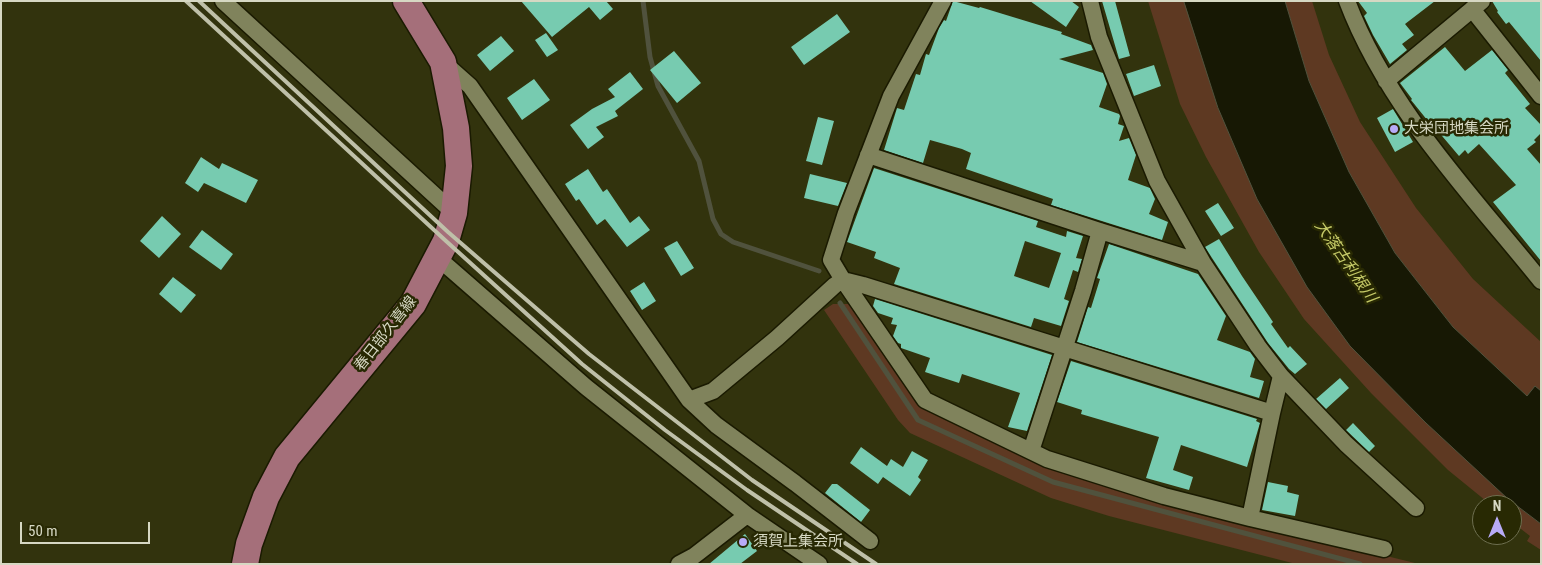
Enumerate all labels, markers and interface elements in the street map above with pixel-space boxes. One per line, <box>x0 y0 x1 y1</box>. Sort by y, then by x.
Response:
place label: 大栄団地集会所 <box>1404 120 1509 138</box>
marker: 大栄団地集会所 <box>1388 123 1400 135</box>
water label: 大落古利根川 <box>1310 217 1380 307</box>
street label: 春日部久喜線 <box>351 293 421 375</box>
north arrow <box>1472 495 1522 545</box>
text: N <box>1493 498 1501 514</box>
scale bar <box>22 512 152 544</box>
text: 50 m <box>28 522 58 540</box>
place label: 須賀上集会所 <box>753 533 843 551</box>
marker: 須賀上集会所 <box>737 536 749 548</box>

